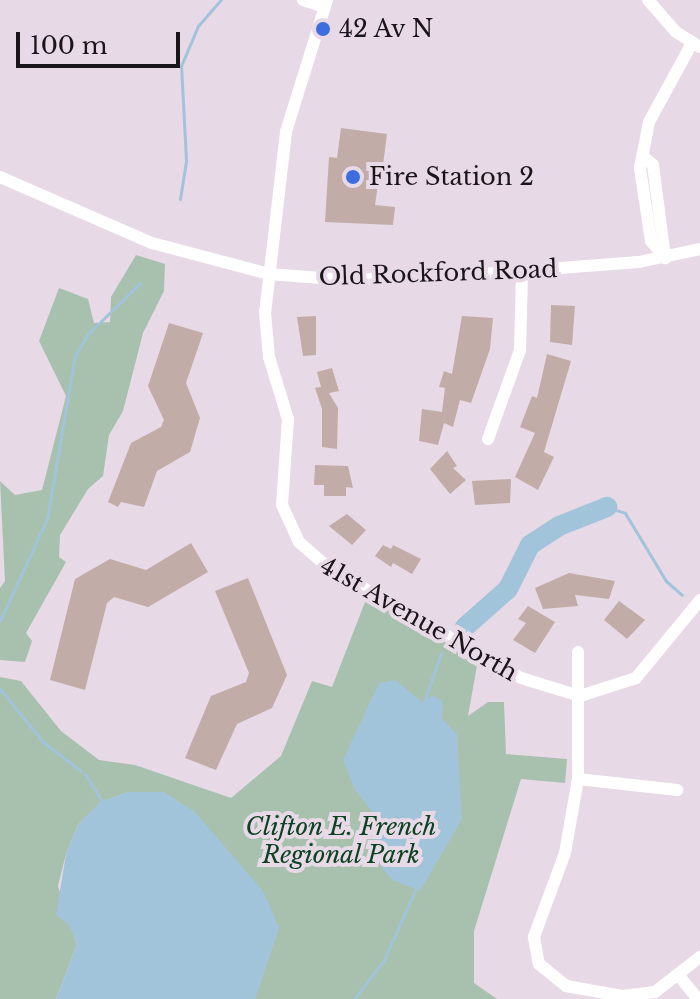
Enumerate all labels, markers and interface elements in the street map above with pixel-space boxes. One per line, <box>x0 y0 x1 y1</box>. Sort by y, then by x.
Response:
place label: 42 Av N <box>339 15 435 43</box>
scale bar <box>20 16 184 66</box>
marker: 42 Av N <box>314 20 332 38</box>
text: 100 m <box>30 31 108 60</box>
place label: Fire Station 2 <box>369 163 534 191</box>
marker: Fire Station 2 <box>344 168 362 186</box>
street label: Old Rockford Road <box>318 254 558 292</box>
street label: 41st Avenue North <box>315 551 523 687</box>
park label: Clifton E. French Regional Park <box>245 813 437 869</box>

